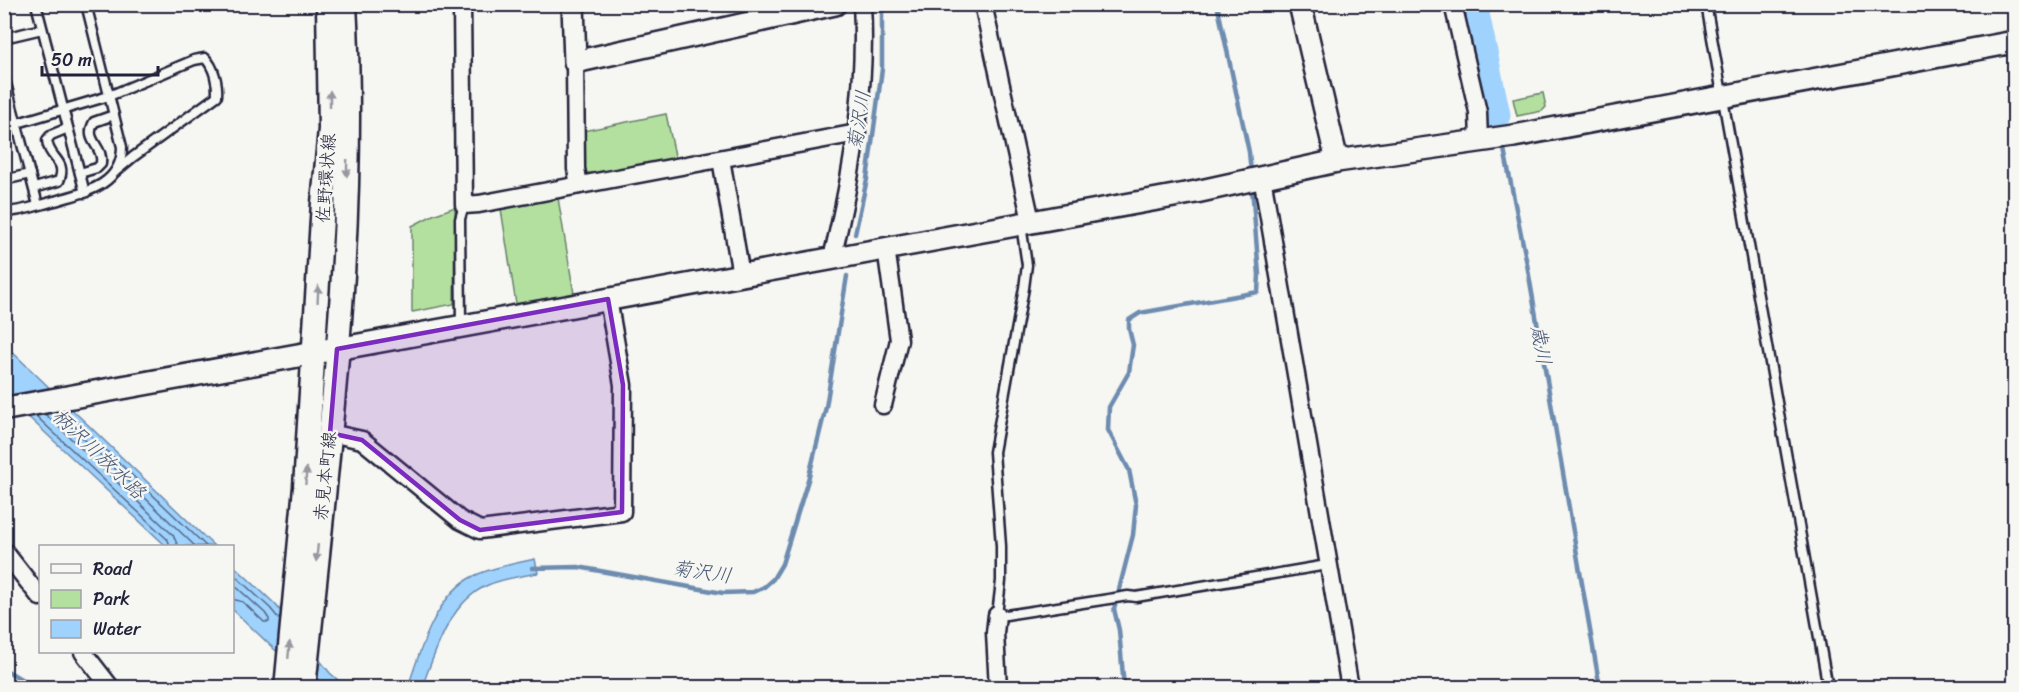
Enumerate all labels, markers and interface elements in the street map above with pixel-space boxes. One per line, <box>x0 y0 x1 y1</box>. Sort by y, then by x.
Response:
scale bar <box>42 39 158 77</box>
text: 50 m <box>51 44 92 76</box>
water label: 菊沢川 <box>837 88 881 152</box>
one-way arrow <box>325 90 335 109</box>
street label: 佐野環状線 <box>307 132 345 224</box>
one-way arrow <box>342 158 352 177</box>
one-way arrow <box>314 284 323 303</box>
water label: 歳川 <box>1520 322 1562 368</box>
water label: 柄沢川放水路 <box>44 400 155 509</box>
street label: 赤見本町線 <box>304 430 346 522</box>
one-way arrow <box>301 466 311 485</box>
one-way arrow <box>312 544 322 563</box>
legend <box>39 545 234 653</box>
water label: 菊沢川 <box>670 550 734 594</box>
text: Road <box>93 553 133 585</box>
text: Park <box>93 583 130 615</box>
text: Water <box>93 613 142 645</box>
one-way arrow <box>284 641 294 660</box>

